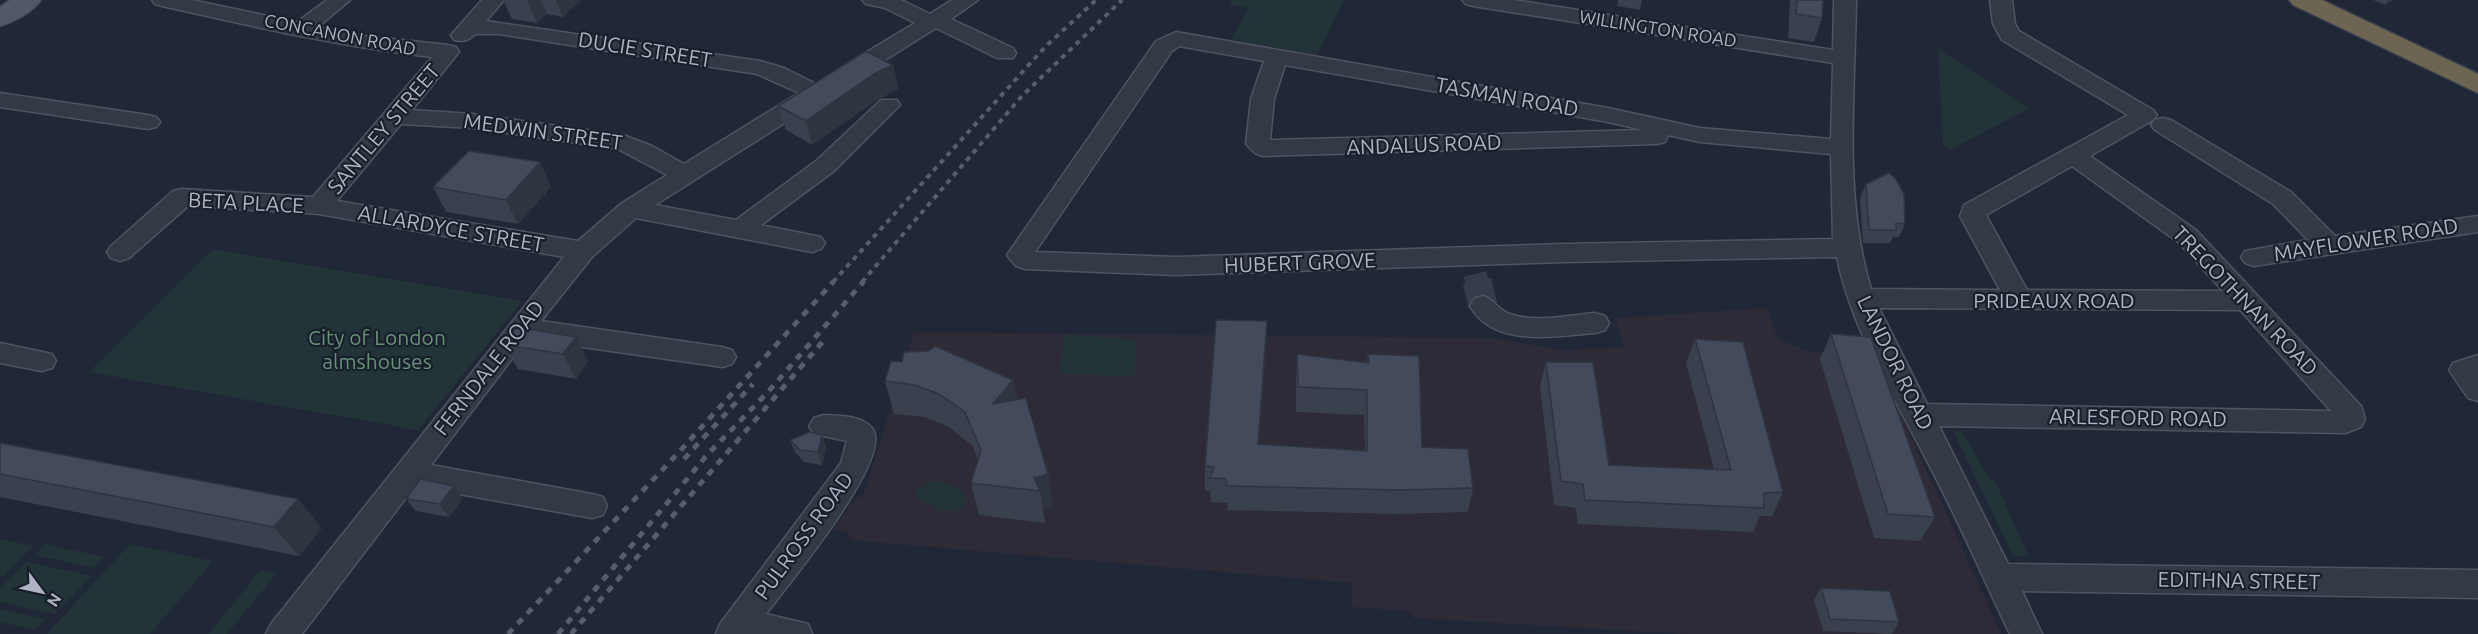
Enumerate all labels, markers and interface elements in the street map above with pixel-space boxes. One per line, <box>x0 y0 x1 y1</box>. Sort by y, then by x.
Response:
street label: WILLINGTON ROAD <box>1578 6 1738 50</box>
street label: CONCANON ROAD <box>263 10 418 59</box>
street label: DUCIE STREET <box>577 27 714 71</box>
street label: SANTLEY STREET <box>322 58 445 198</box>
street label: TASMAN ROAD <box>1434 72 1581 120</box>
street label: MEDWIN STREET <box>462 108 624 154</box>
street label: ANDALUS ROAD <box>1346 129 1502 159</box>
street label: BETA PLACE <box>187 187 305 217</box>
street label: ALLARDYCE STREET <box>356 200 546 256</box>
street label: MAYFLOWER ROAD <box>2272 213 2460 265</box>
street label: TREGOTHNAN ROAD <box>2168 221 2323 380</box>
street label: HUBERT GROVE <box>1224 247 1376 277</box>
street label: PRIDEAUX ROAD <box>1973 288 2135 312</box>
street label: LANDOR ROAD <box>1853 291 1939 434</box>
street label: FERNDALE ROAD <box>428 295 548 439</box>
park label: City of London almshouses <box>308 325 446 373</box>
street label: ARLESFORD ROAD <box>2049 403 2227 431</box>
street label: PULROSS ROAD <box>749 467 857 604</box>
north arrow <box>12 562 72 622</box>
street label: EDITHNA STREET <box>2157 567 2321 593</box>
text: N <box>44 590 65 610</box>

